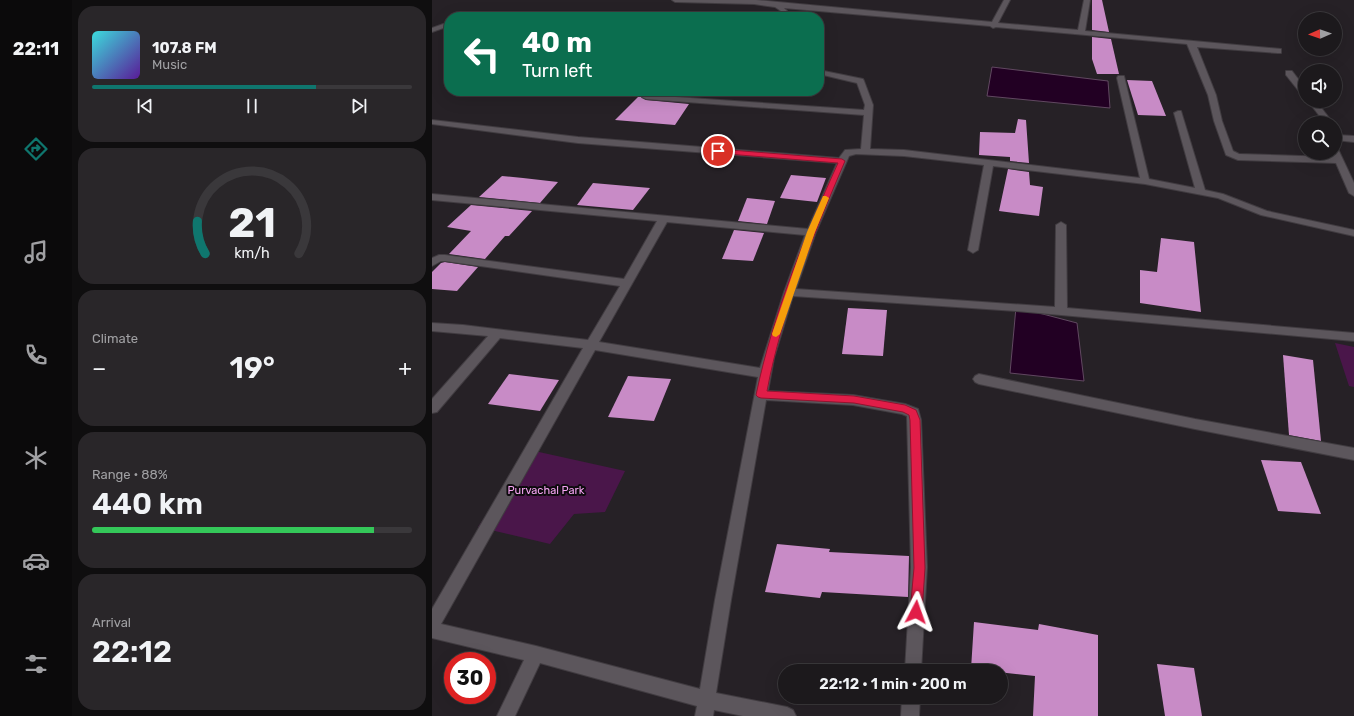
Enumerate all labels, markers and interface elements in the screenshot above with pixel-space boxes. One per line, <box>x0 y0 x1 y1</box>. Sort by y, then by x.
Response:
north arrow <box>1298 12 1342 56</box>
map controls <box>1298 12 1342 160</box>
text: 40 m <box>522 26 592 59</box>
icon: left <box>456 28 508 80</box>
text: 22:11 <box>13 38 59 60</box>
text: 107.8 FM <box>152 39 217 57</box>
text: Music <box>152 57 187 72</box>
text: Turn left <box>522 60 592 82</box>
button: sound <box>1298 64 1342 108</box>
icon: previous <box>134 95 156 117</box>
icon: pause <box>241 95 263 117</box>
icon: next <box>348 95 370 117</box>
button: search <box>1298 116 1342 160</box>
pin <box>701 134 735 168</box>
icon: directions <box>22 135 50 163</box>
icon: arrive <box>707 140 729 162</box>
text: 21 <box>228 198 276 247</box>
icon: music <box>22 238 50 266</box>
text: km/h <box>234 245 270 262</box>
text: Climate <box>92 331 138 346</box>
icon: phone <box>22 341 50 369</box>
text: 19° <box>230 350 275 386</box>
text: − <box>92 355 106 382</box>
text: + <box>398 355 412 382</box>
icon: climate <box>22 444 50 472</box>
text: Range · 88% <box>92 467 168 482</box>
park label: Purvachal Park <box>508 484 585 497</box>
text: 440 km <box>92 486 203 522</box>
icon: car <box>22 547 50 575</box>
position arrow <box>895 591 937 633</box>
text: Arrival <box>92 615 131 630</box>
text: 22:12 <box>92 634 172 670</box>
icon: filters <box>22 650 50 678</box>
speed limit sign: 30 <box>444 652 496 704</box>
text: 22:12 · 1 min · 200 m <box>819 675 967 693</box>

